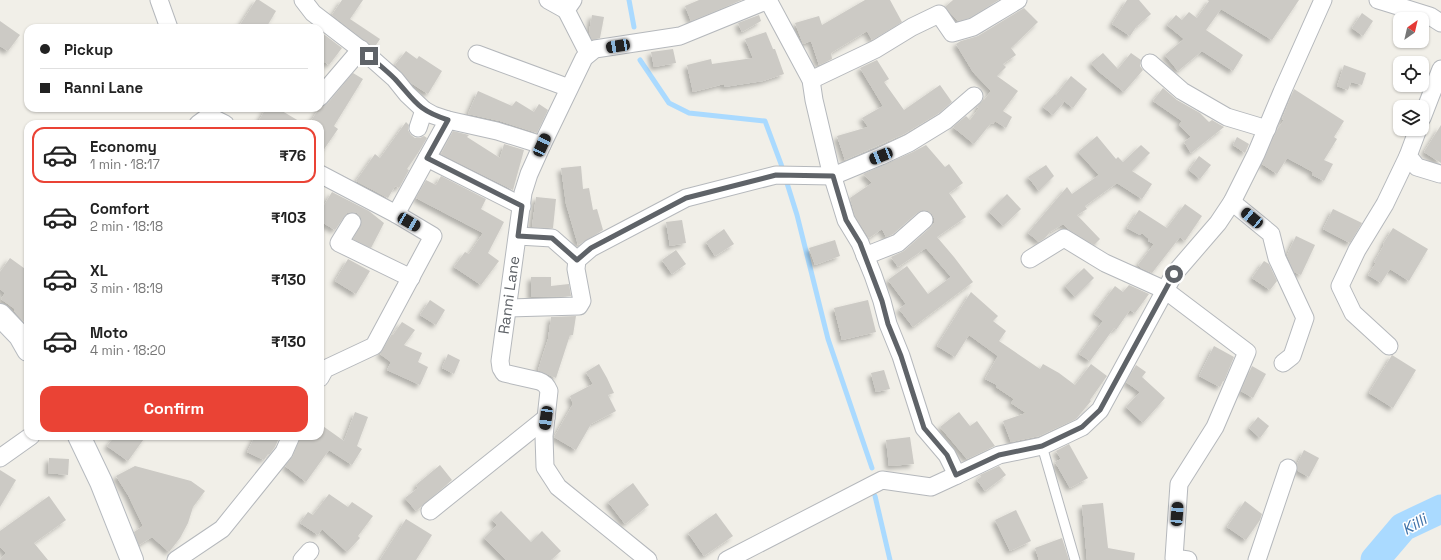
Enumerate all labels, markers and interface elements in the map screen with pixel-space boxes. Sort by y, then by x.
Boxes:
north arrow [1393,12,1429,48]
map controls [1393,12,1429,136]
car [605,38,631,54]
text: Pickup [64,40,113,59]
route end [360,47,378,65]
button: locate [1393,56,1429,92]
text: Ranni Lane [64,78,143,97]
button: layers [1393,100,1429,136]
car [531,132,553,158]
icon: car [42,137,78,173]
text: Economy [90,137,157,156]
text: ₹76 [279,146,306,165]
car [868,146,894,166]
text: 1 min · 18:17 [90,156,160,173]
icon: car [42,199,78,235]
text: Comfort [90,199,150,218]
car [1239,206,1265,230]
text: ₹103 [271,208,306,227]
car [396,211,422,233]
text: 2 min · 18:18 [90,218,163,235]
street label: Ranni Lane [494,254,523,335]
icon: car [42,261,78,297]
text: XL [90,261,108,280]
route start [1165,265,1183,283]
text: ₹130 [271,270,306,289]
text: 3 min · 18:19 [90,280,163,297]
icon: car [42,323,78,359]
text: Moto [90,323,128,342]
text: ₹130 [271,332,306,351]
text: 4 min · 18:20 [90,342,166,359]
button: Confirm [40,386,308,432]
car [538,405,554,431]
car [1170,502,1184,526]
water label: Killi [1398,508,1432,540]

